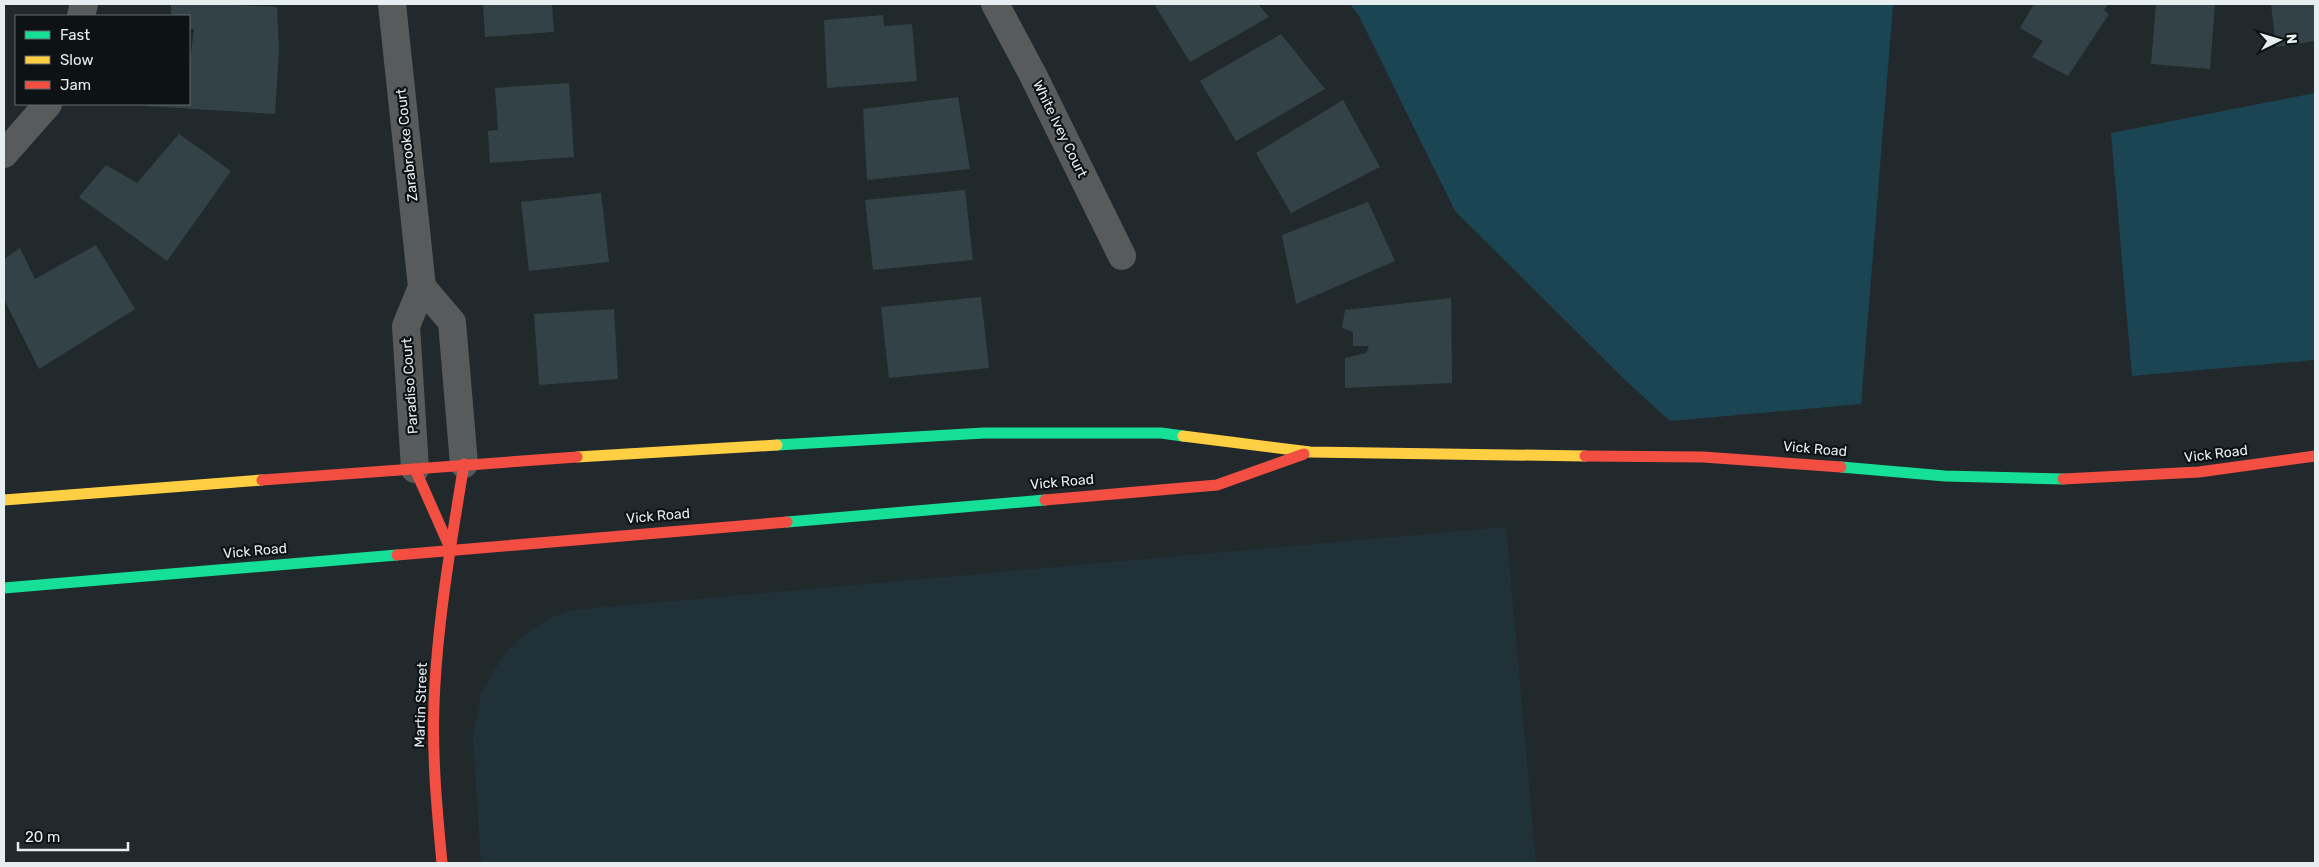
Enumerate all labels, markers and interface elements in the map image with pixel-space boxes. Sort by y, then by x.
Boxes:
legend [15,15,190,105]
north arrow [2254,15,2304,65]
text: Fast [60,26,90,44]
text: N [2283,33,2300,45]
text: Slow [60,51,93,69]
text: Jam [60,76,91,94]
street label: White Ivey Court [1029,78,1091,181]
street label: Zarabrooke Court [393,87,421,202]
street label: Paradiso Court [398,337,422,435]
street label: Vick Road [1782,438,1848,460]
street label: Vick Road [2183,442,2249,466]
street label: Vick Road [1029,471,1095,493]
street label: Vick Road [625,505,691,527]
street label: Vick Road [222,540,288,562]
street label: Martin Street [411,662,431,748]
scale bar [18,820,128,852]
text: 20 m [25,828,60,846]

